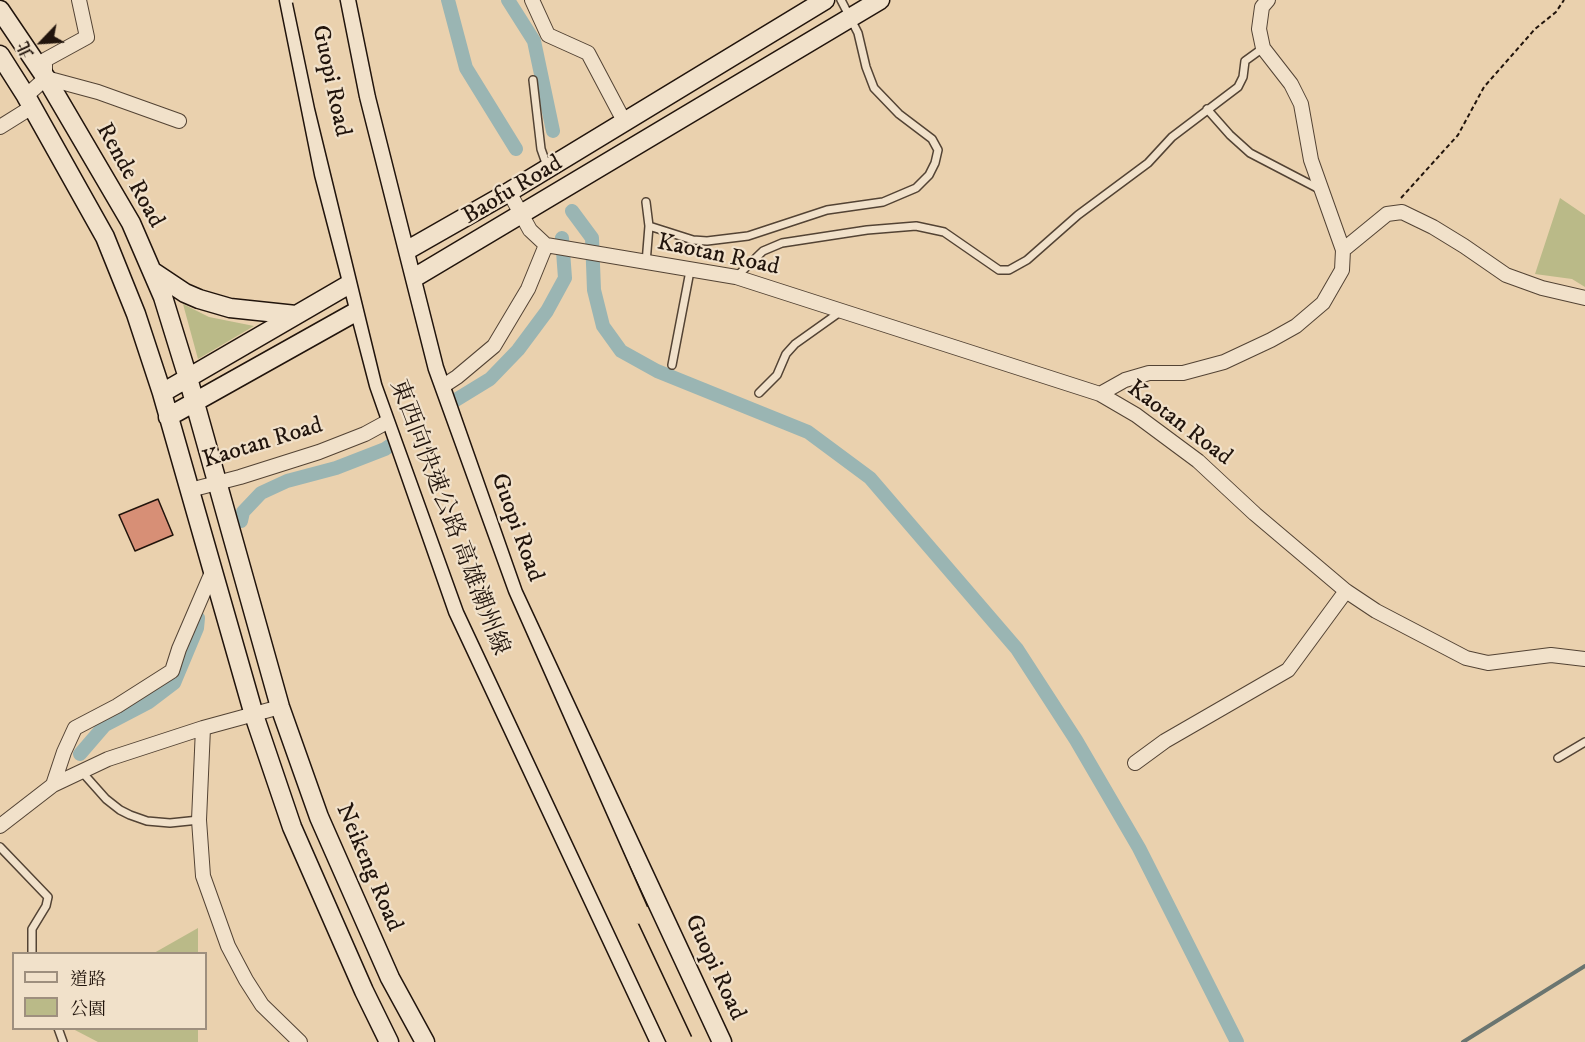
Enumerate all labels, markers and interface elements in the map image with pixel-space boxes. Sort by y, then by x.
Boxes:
north arrow [12,12,72,72]
street label: Guopi Road [304,23,356,139]
text: 北 [13,38,38,61]
street label: Rende Road [89,119,169,233]
street label: Baofu Road [458,150,568,232]
street label: Kaotan Road [654,229,782,283]
street label: Kaotan Road [1121,375,1237,473]
street label: 東西向快速公路 高雄潮州線 [382,376,514,660]
street label: Kaotan Road [200,412,326,476]
street label: Guopi Road [483,470,549,586]
street label: Neikeng Road [328,800,408,936]
street label: Guopi Road [677,911,751,1025]
legend [12,952,207,1030]
text: 道路 [70,969,106,991]
text: 公園 [70,999,106,1021]

